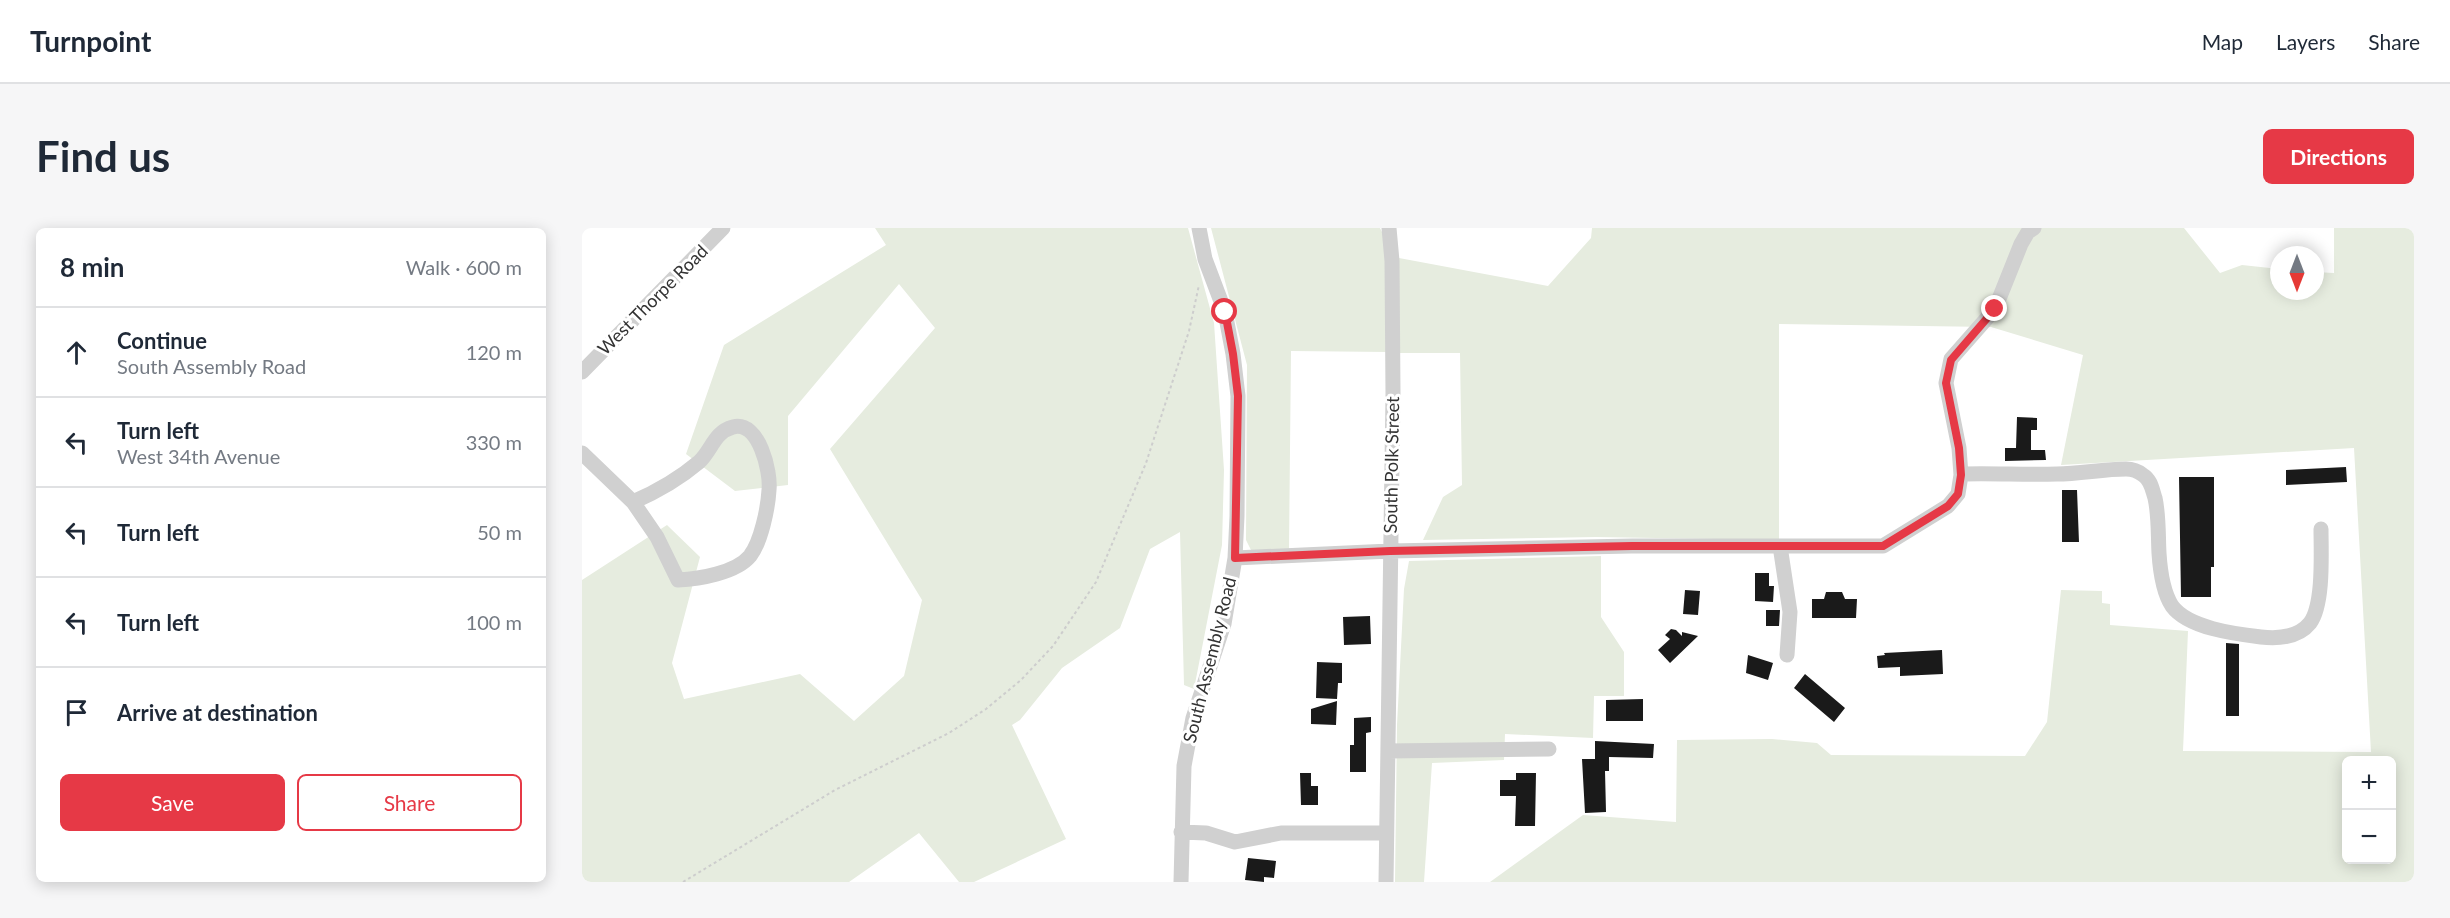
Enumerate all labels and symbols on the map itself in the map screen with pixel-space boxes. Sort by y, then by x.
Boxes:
street label: West Thorpe Road [593,240,712,359]
north arrow [2270,246,2324,300]
route end [1981,295,2007,321]
route start [1211,298,1237,324]
street label: South Polk Street [1379,396,1403,534]
street label: South Assembly Road [1178,575,1240,745]

